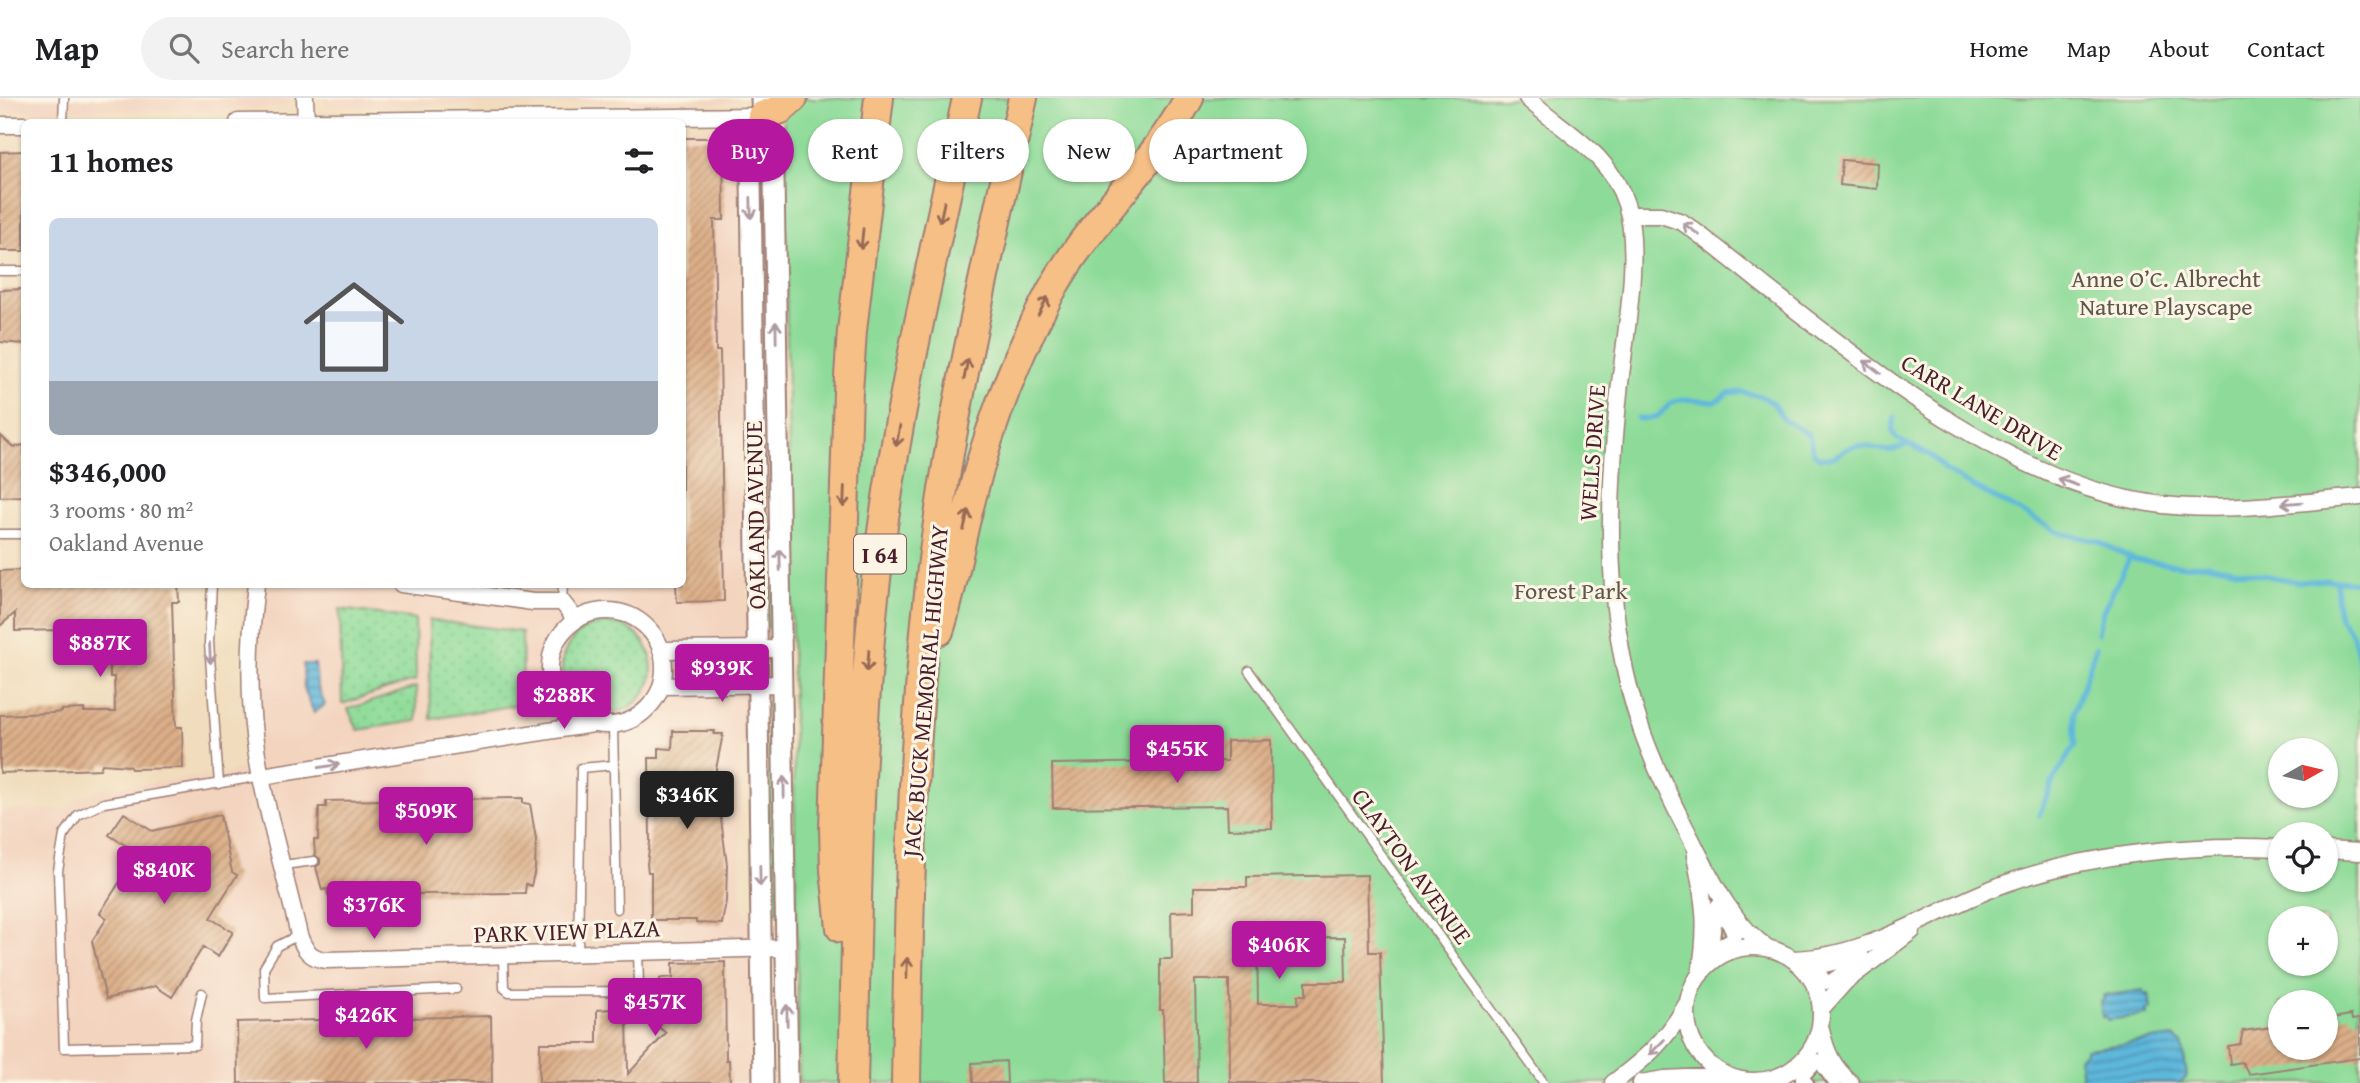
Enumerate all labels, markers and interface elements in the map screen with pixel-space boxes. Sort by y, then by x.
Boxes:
search box [141,17,631,80]
text: Map [35,24,99,72]
icon: search [165,29,203,67]
text: Search here [221,29,349,68]
text: Home [1970,31,2029,66]
text: Map [2067,31,2111,66]
text: About [2149,31,2209,66]
text: Contact [2247,31,2325,66]
chip: Buy [707,119,794,182]
chip: Rent [808,119,903,182]
chip: Filters [917,119,1029,182]
chip: New [1043,119,1135,182]
chip: Apartment [1149,119,1307,182]
text: 11 homes [49,139,174,183]
icon: filters [620,142,658,180]
one-way arrow [744,196,758,219]
one-way arrow [935,201,948,223]
one-way arrow [1682,222,1701,236]
one-way arrow [856,227,869,250]
park label: Anne O’C. Albrecht Nature Playscape [2071,261,2261,324]
icon: home [291,264,417,390]
one-way arrow [1037,296,1051,317]
one-way arrow [770,321,783,344]
street label: CARR LANE DRIVE [1895,345,2069,469]
one-way arrow [960,358,973,381]
one-way arrow [1863,360,1882,374]
street label: WELLS DRIVE [1570,384,1614,522]
street label: OAKLAND AVENUE [736,420,774,610]
one-way arrow [891,424,904,447]
text: $346,000 [49,449,166,493]
one-way arrow [2057,475,2079,487]
one-way arrow [837,485,850,508]
text: 3 rooms · 80 m² [49,493,193,526]
one-way arrow [2281,497,2304,510]
one-way arrow [960,509,973,532]
street label: JACK BUCK MEMORIAL HIGHWAY [893,523,957,862]
text: Oakland Avenue [49,526,204,559]
road number: I 64 [854,534,906,574]
one-way arrow [773,549,787,572]
park label: Forest Park [1514,573,1629,608]
pin: $887K [51,620,149,679]
text: $887K [69,625,131,658]
one-way arrow [204,641,217,663]
pin: $939K [673,644,771,704]
one-way arrow [861,649,874,672]
text: $939K [691,650,753,683]
pin: $288K [515,672,613,731]
text: $288K [533,677,595,710]
pin: $455K [1128,726,1226,785]
text: $455K [1146,731,1208,764]
north arrow [2268,738,2338,808]
map controls [2268,738,2338,1060]
one-way arrow [318,759,340,772]
pin: $346K [638,772,736,831]
one-way arrow [777,776,790,799]
text: $346K [656,777,718,810]
street label: CLAYTON AVENUE [1344,781,1480,951]
pin: $509K [377,788,475,847]
text: $509K [395,793,457,826]
button: locate [2268,822,2338,892]
pin: $840K [115,846,213,906]
text: $840K [133,852,195,885]
one-way arrow [753,865,767,888]
pin: $376K [325,882,423,941]
text: $376K [343,887,405,920]
button: + [2268,906,2338,976]
street label: PARK VIEW PLAZA [473,910,661,952]
pin: $406K [1230,922,1328,981]
text: $406K [1248,927,1310,960]
one-way arrow [901,957,914,980]
pin: $457K [606,978,704,1038]
text: $457K [624,984,686,1017]
button: − [2268,990,2338,1060]
pin: $426K [317,992,415,1051]
text: $426K [335,997,397,1030]
one-way arrow [780,1004,794,1027]
one-way arrow [1649,1038,1666,1055]

